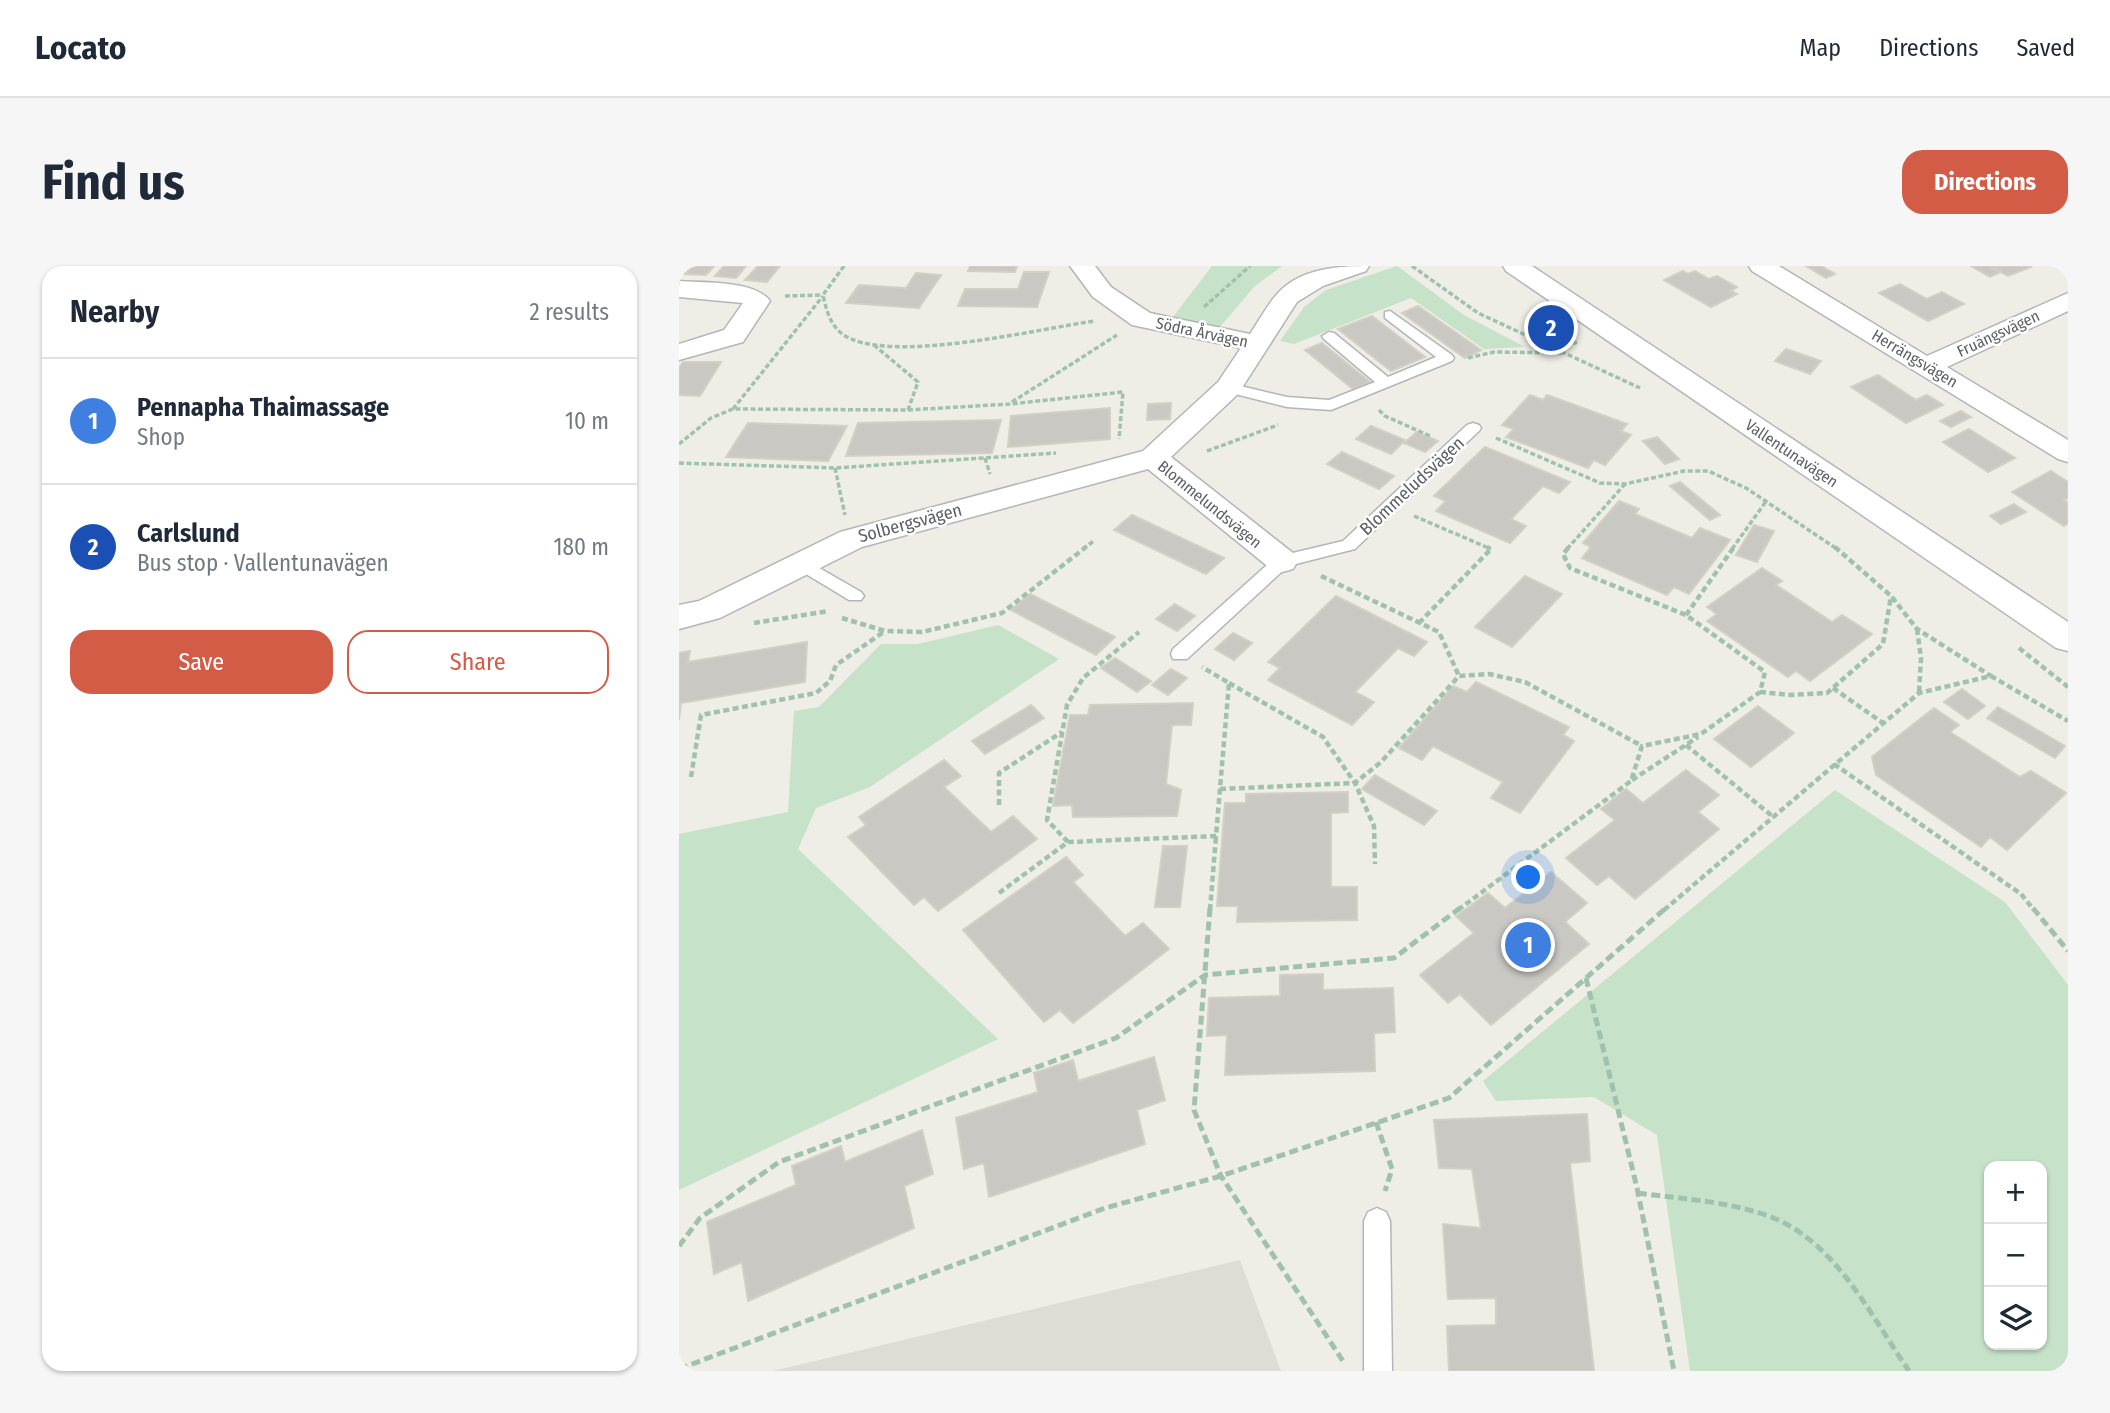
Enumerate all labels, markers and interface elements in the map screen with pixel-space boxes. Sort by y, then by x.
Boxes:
text: Locato [35,28,126,68]
text: Map [1800,34,1841,62]
text: Directions [1879,34,1978,62]
text: Saved [2016,34,2075,62]
button: Directions [1902,150,2068,214]
text: Find us [42,153,185,212]
text: Nearby [70,294,159,330]
text: 2 results [529,298,609,326]
pin: 2 [1528,302,1574,354]
street label: Fruängsvägen [1954,306,2043,361]
street label: Södra Årvägen [1154,312,1250,352]
street label: Herrängsvägen [1868,325,1961,391]
text: Pennapha Thaimassage [137,392,389,423]
text: 1 [88,407,98,435]
text: 10 m [565,407,609,435]
street label: Vallentunavägen [1742,415,1842,491]
text: Shop [137,423,185,451]
street label: Blommeludsvägen [1355,432,1469,540]
street label: Blommelundsvägen [1154,457,1265,552]
street label: Solbergsvägen [856,499,964,547]
text: Carlslund [137,518,240,549]
text: 2 [88,533,98,561]
text: 180 m [553,533,609,561]
text: Bus stop · Vallentunavägen [137,549,389,577]
button: Save [70,630,333,694]
button: Share [347,630,609,694]
your location [1511,860,1545,894]
pin: 1 [1505,919,1551,971]
map controls [1984,1161,2047,1350]
button: + [1984,1161,2047,1224]
button: − [1984,1224,2047,1287]
button: layers [1984,1287,2047,1350]

